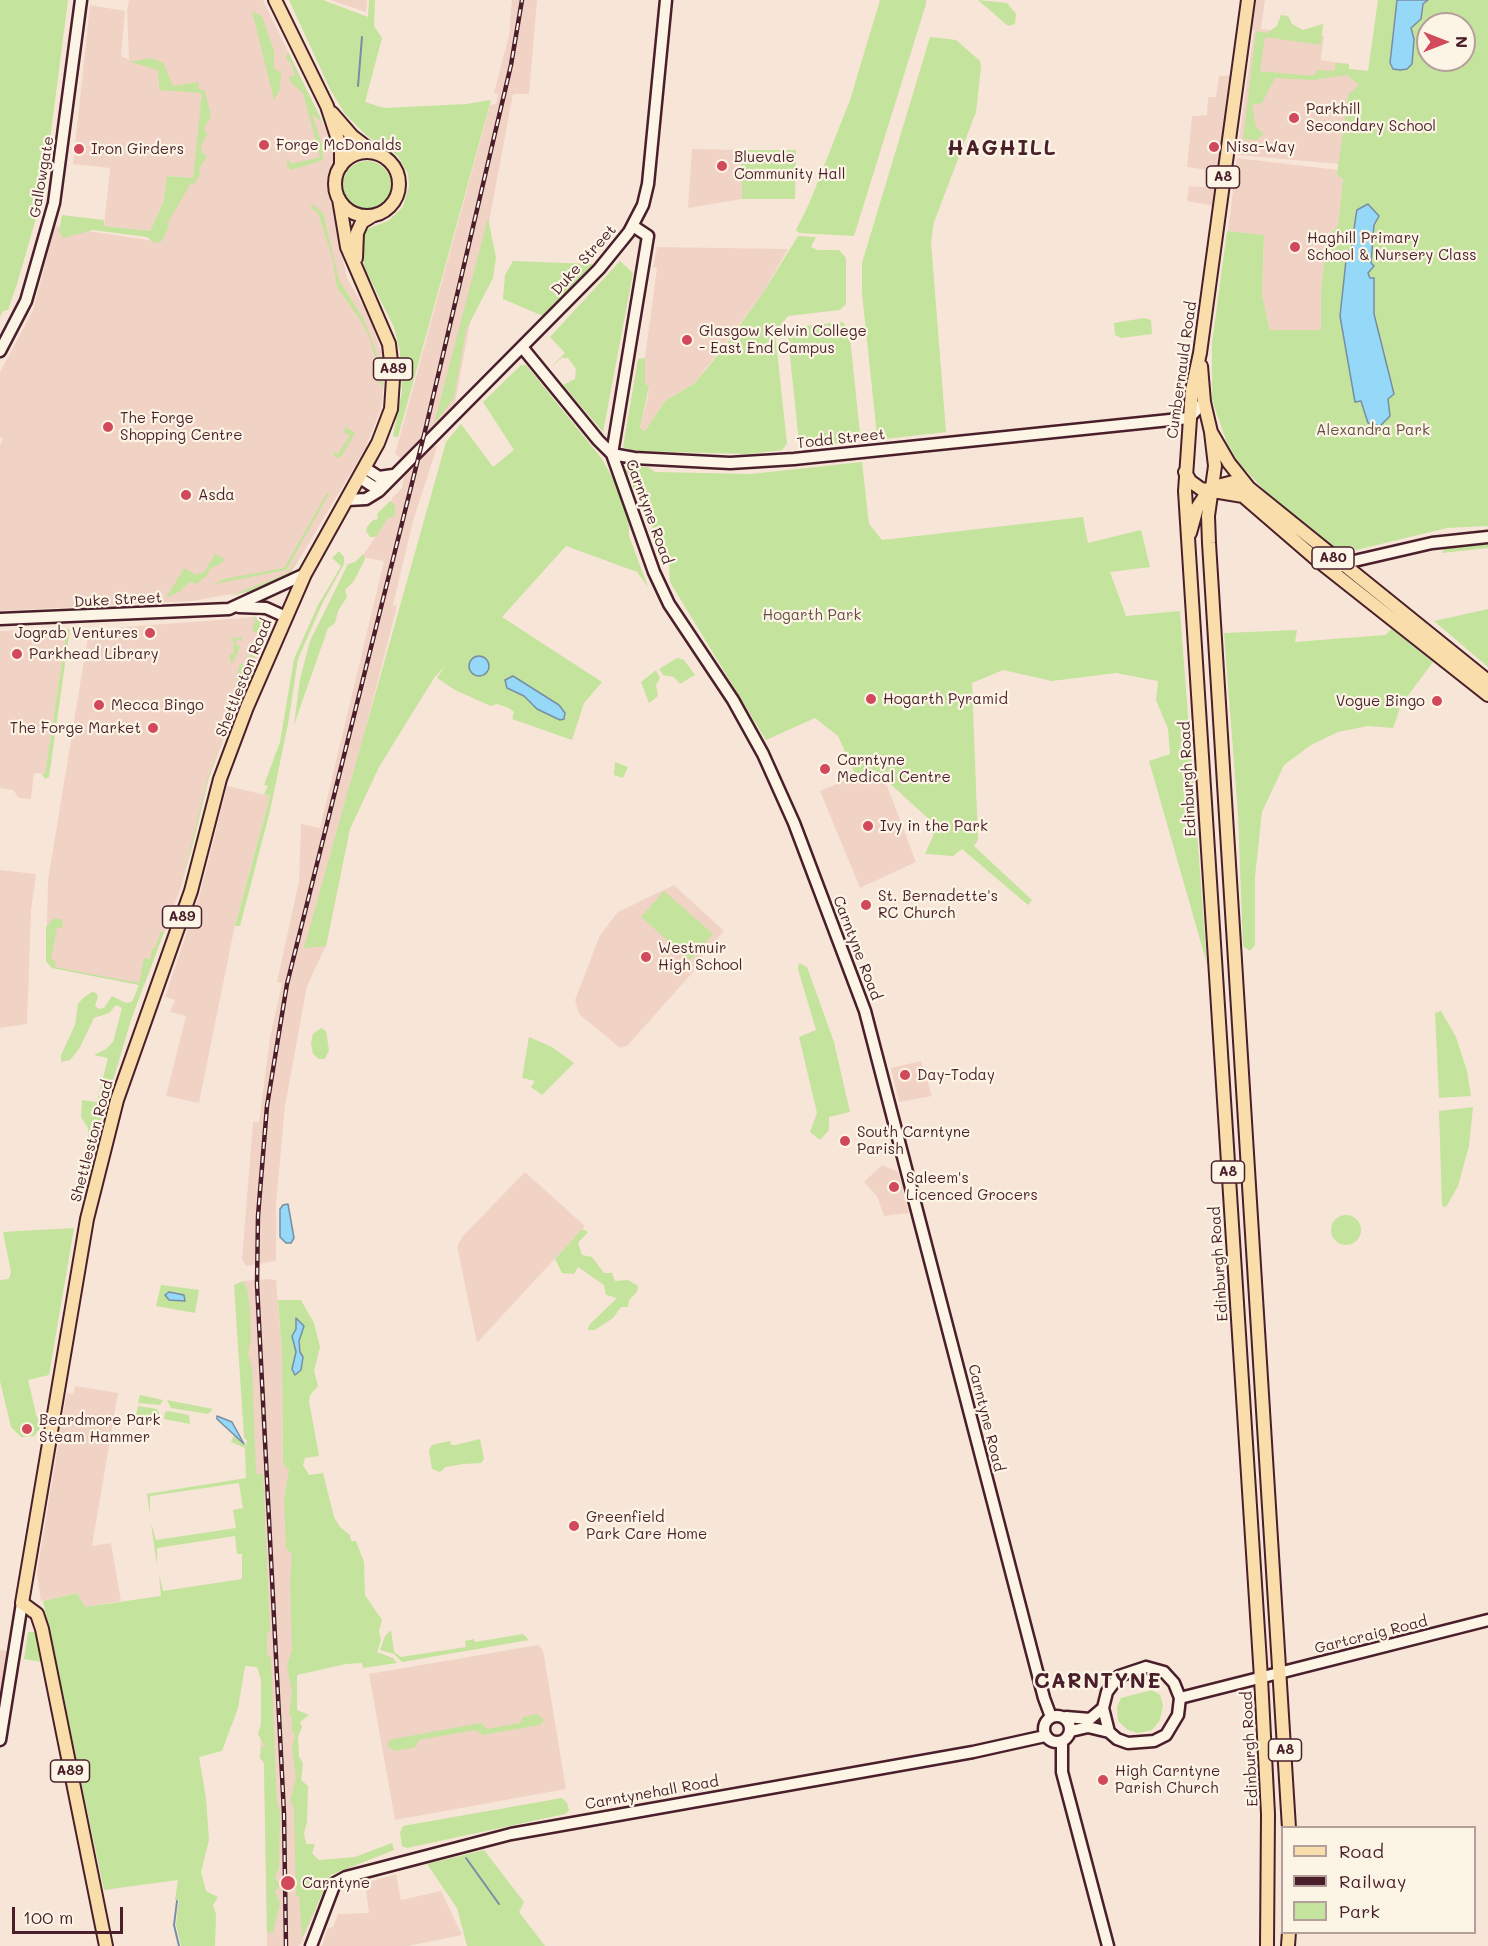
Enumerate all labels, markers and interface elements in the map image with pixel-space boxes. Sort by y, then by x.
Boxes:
north arrow [1416,12,1476,72]
text: N [1452,36,1473,48]
place label: Parkhill Secondary School [1306,100,1436,135]
marker: Parkhill Secondary School [1287,111,1301,125]
street label: Gallowgate [26,135,58,219]
place label: Forge McDonalds [276,136,402,154]
district label: HAGHILL [947,136,1057,162]
marker: Forge McDonalds [257,138,271,152]
place label: Nisa-Way [1226,138,1295,156]
place label: Iron Girders [91,140,184,158]
marker: Nisa-Way [1207,140,1221,154]
marker: Iron Girders [72,142,86,156]
place label: Bluevale Community Hall [734,148,845,183]
marker: Bluevale Community Hall [715,159,729,173]
road number: A8 [1206,166,1240,188]
street label: Duke Street [548,221,620,299]
place label: Haghill Primary School & Nursery Class [1307,229,1477,264]
marker: Haghill Primary School & Nursery Class [1288,240,1302,254]
street label: Cumbernauld Road [1163,300,1201,440]
place label: Glasgow Kelvin College - East End Campus [699,322,867,357]
marker: Glasgow Kelvin College - East End Campus [680,333,694,347]
road number: A89 [374,358,412,380]
place label: The Forge Shopping Centre [120,409,242,444]
marker: The Forge Shopping Centre [101,420,115,434]
park label: Alexandra Park [1316,421,1430,439]
street label: Todd Street [796,425,886,453]
street label: Carntyne Road [622,457,676,567]
place label: Asda [198,486,235,504]
marker: Asda [179,488,193,502]
road number: A80 [1312,547,1354,569]
street label: Duke Street [73,589,163,611]
park label: Hogarth Park [762,606,862,624]
street label: Shettleston Road [212,616,276,740]
place label: Jograb Ventures [15,624,138,642]
marker: Jograb Ventures [143,626,157,640]
place label: Parkhead Library [29,645,159,663]
marker: Parkhead Library [10,647,24,661]
place label: Hogarth Pyramid [883,690,1008,708]
marker: Hogarth Pyramid [864,692,878,706]
place label: Vogue Bingo [1336,692,1425,710]
marker: Vogue Bingo [1430,694,1444,708]
place label: Mecca Bingo [111,696,204,714]
marker: Mecca Bingo [92,698,106,712]
place label: The Forge Market [10,719,141,737]
marker: The Forge Market [146,721,160,735]
street label: Edinburgh Road [1176,721,1200,837]
place label: Carntyne Medical Centre [837,751,951,786]
marker: Carntyne Medical Centre [818,762,832,776]
place label: Ivy in the Park [880,817,988,835]
marker: Ivy in the Park [861,819,875,833]
place label: St. Bernadette's RC Church [878,887,998,922]
street label: Carntyne Road [829,893,885,1003]
marker: St. Bernadette's RC Church [859,898,873,912]
road number: A89 [162,906,201,928]
place label: Westmuir High School [658,939,743,974]
marker: Westmuir High School [639,950,653,964]
place label: Day-Today [917,1066,995,1084]
marker: Day-Today [898,1068,912,1082]
street label: Shettleston Road [67,1078,117,1204]
place label: South Carntyne Parish [857,1123,970,1158]
marker: South Carntyne Parish [838,1134,852,1148]
road number: A8 [1212,1161,1244,1183]
place label: Saleem's Licenced Grocers [906,1169,1038,1204]
marker: Saleem's Licenced Grocers [887,1180,901,1194]
street label: Edinburgh Road [1206,1206,1232,1322]
street label: Carntyne Road [964,1362,1008,1474]
place label: Beardmore Park Steam Hammer [39,1411,160,1446]
marker: Beardmore Park Steam Hammer [20,1422,34,1436]
place label: Greenfield Park Care Home [586,1508,707,1543]
marker: Greenfield Park Care Home [567,1519,581,1533]
street label: Gartcraig Road [1313,1612,1429,1658]
district label: CARNTYNE [1034,1669,1162,1695]
street label: Edinburgh Road [1238,1691,1262,1807]
road number: A8 [1268,1739,1302,1761]
road number: A89 [50,1760,90,1782]
place label: High Carntyne Parish Church [1115,1762,1220,1797]
street label: Carntynehall Road [584,1772,720,1814]
marker: High Carntyne Parish Church [1096,1773,1110,1787]
legend [1281,1826,1476,1934]
text: Road [1339,1839,1384,1863]
text: Railway [1339,1869,1406,1893]
marker: Carntyne [279,1874,297,1892]
place label: Carntyne [302,1874,370,1892]
scale bar [15,1895,126,1933]
text: Park [1339,1899,1380,1923]
text: 100 m [23,1905,73,1929]

